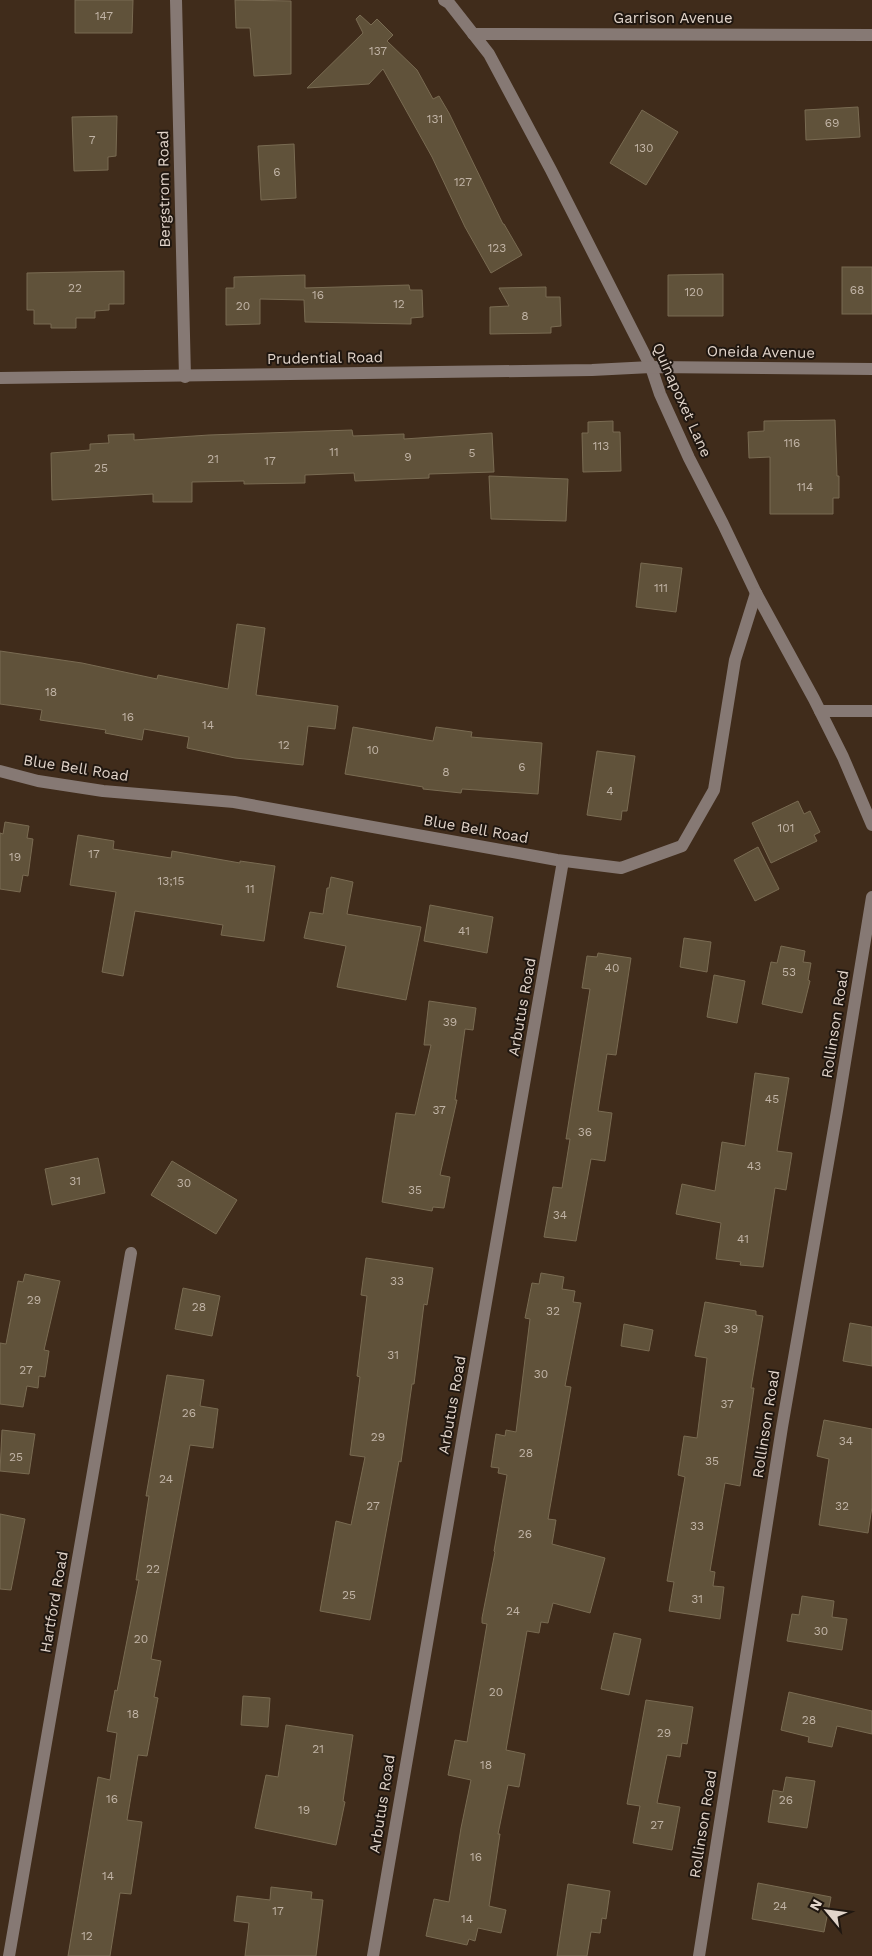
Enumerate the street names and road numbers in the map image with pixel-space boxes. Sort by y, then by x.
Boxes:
street label: Garrison Avenue [613,9,733,27]
street label: Bergstrom Road [154,130,174,248]
street label: Quinapoxet Lane [649,340,715,460]
street label: Oneida Avenue [707,342,815,362]
street label: Prudential Road [267,348,383,368]
street label: Blue Bell Road [22,751,130,785]
street label: Blue Bell Road [422,811,530,847]
street label: Arbutus Road [504,956,540,1058]
street label: Rollinson Road [818,969,852,1079]
street label: Arbutus Road [434,1354,470,1456]
street label: Rollinson Road [749,1369,783,1479]
street label: Hartford Road [36,1550,72,1654]
street label: Arbutus Road [365,1753,399,1855]
street label: Rollinson Road [686,1769,720,1879]

